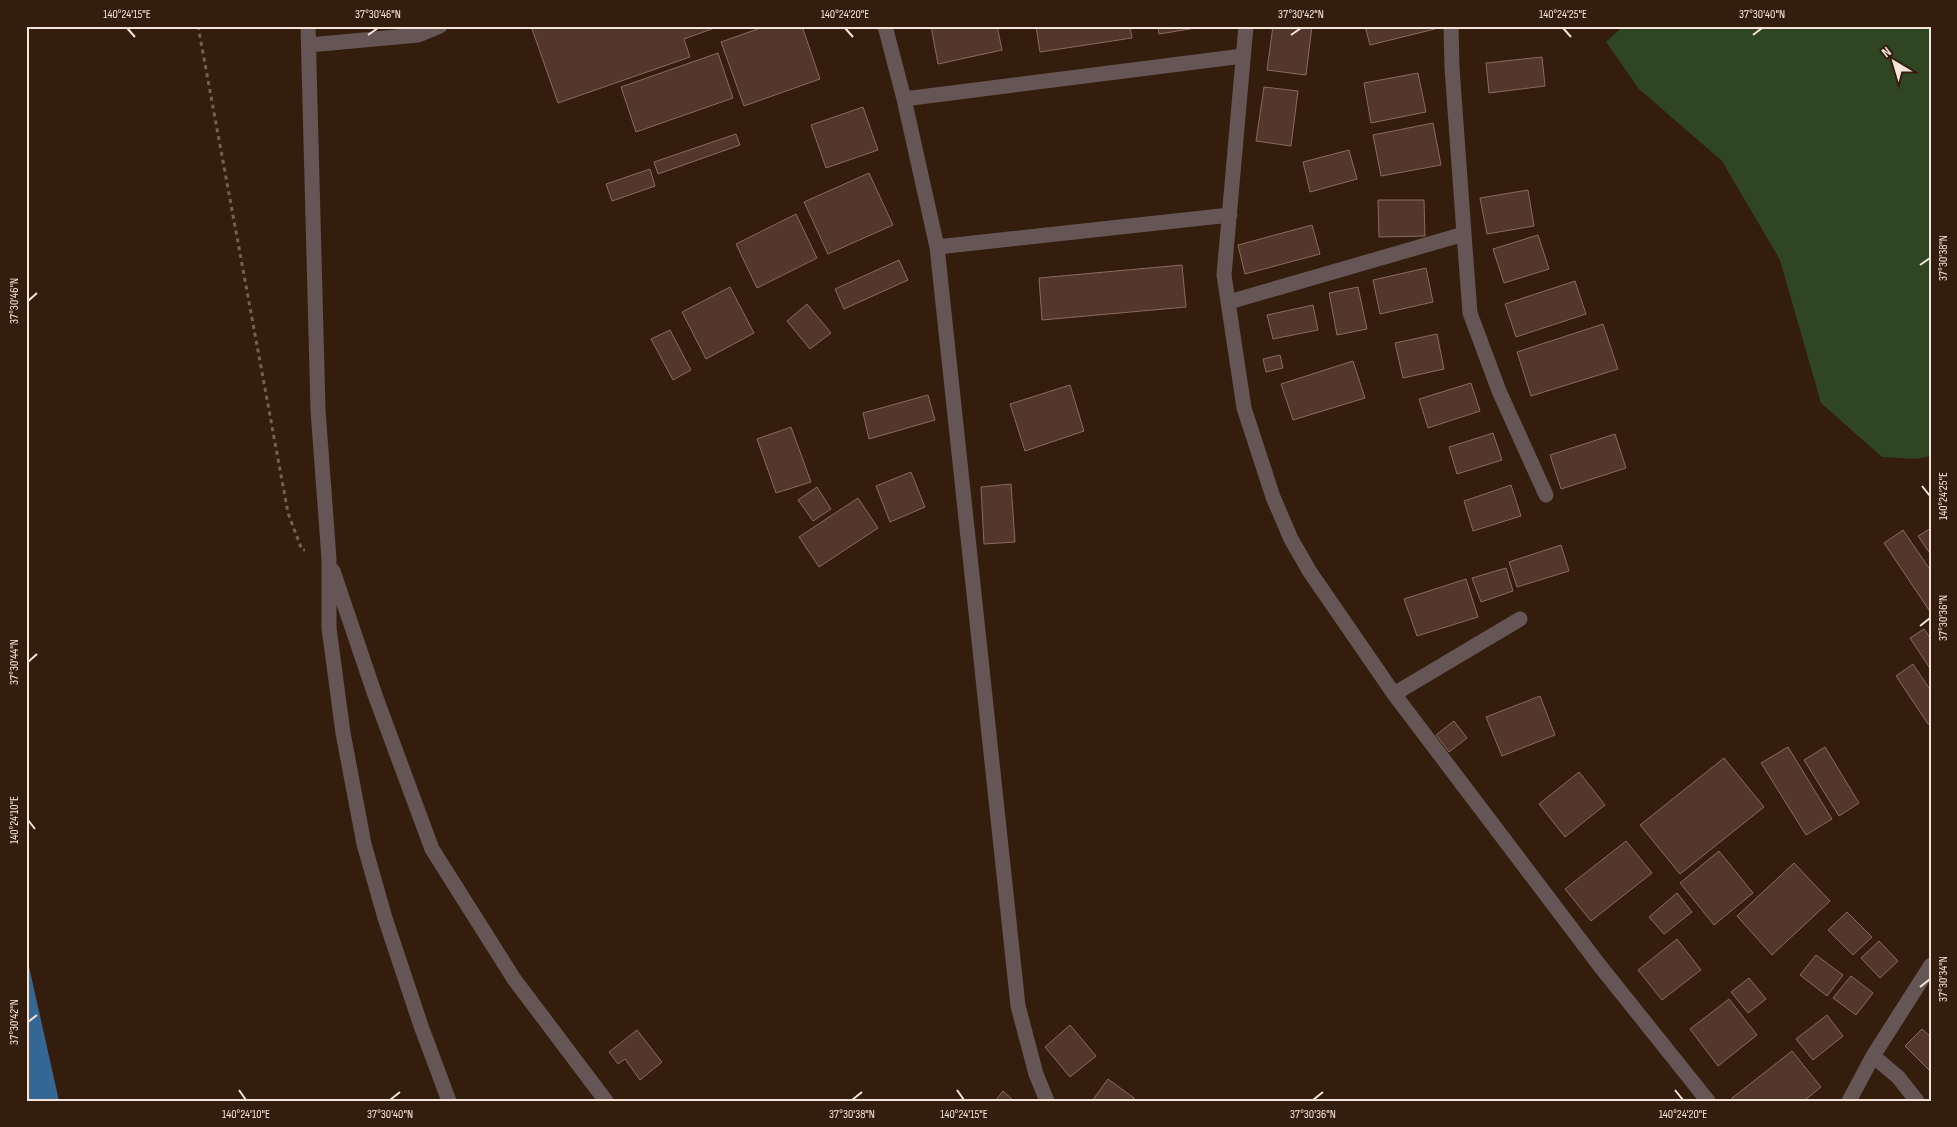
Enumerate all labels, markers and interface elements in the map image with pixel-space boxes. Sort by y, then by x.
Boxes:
text: 140°24'15"E [103,7,151,22]
text: 37°30'46"N [355,7,401,22]
text: 140°24'20"E [821,7,869,22]
text: 37°30'42"N [1278,7,1324,22]
text: 140°24'25"E [1539,7,1587,22]
text: 37°30'40"N [1739,7,1785,22]
north arrow [1870,38,1920,88]
text: N [1878,43,1894,61]
text: 37°30'38"N [1936,235,1951,281]
text: 37°30'46"N [7,278,22,324]
text: 140°24'25"E [1936,472,1951,520]
text: 37°30'36"N [1936,595,1951,641]
text: 37°30'44"N [7,639,22,685]
text: 140°24'10"E [7,796,22,844]
text: 37°30'34"N [1936,956,1951,1002]
text: 37°30'42"N [7,999,22,1045]
text: 140°24'10"E [222,1107,270,1122]
text: 37°30'40"N [367,1107,413,1122]
text: 37°30'38"N [829,1107,875,1122]
text: 140°24'15"E [940,1107,988,1122]
text: 37°30'36"N [1290,1107,1336,1122]
text: 140°24'20"E [1659,1107,1707,1122]

